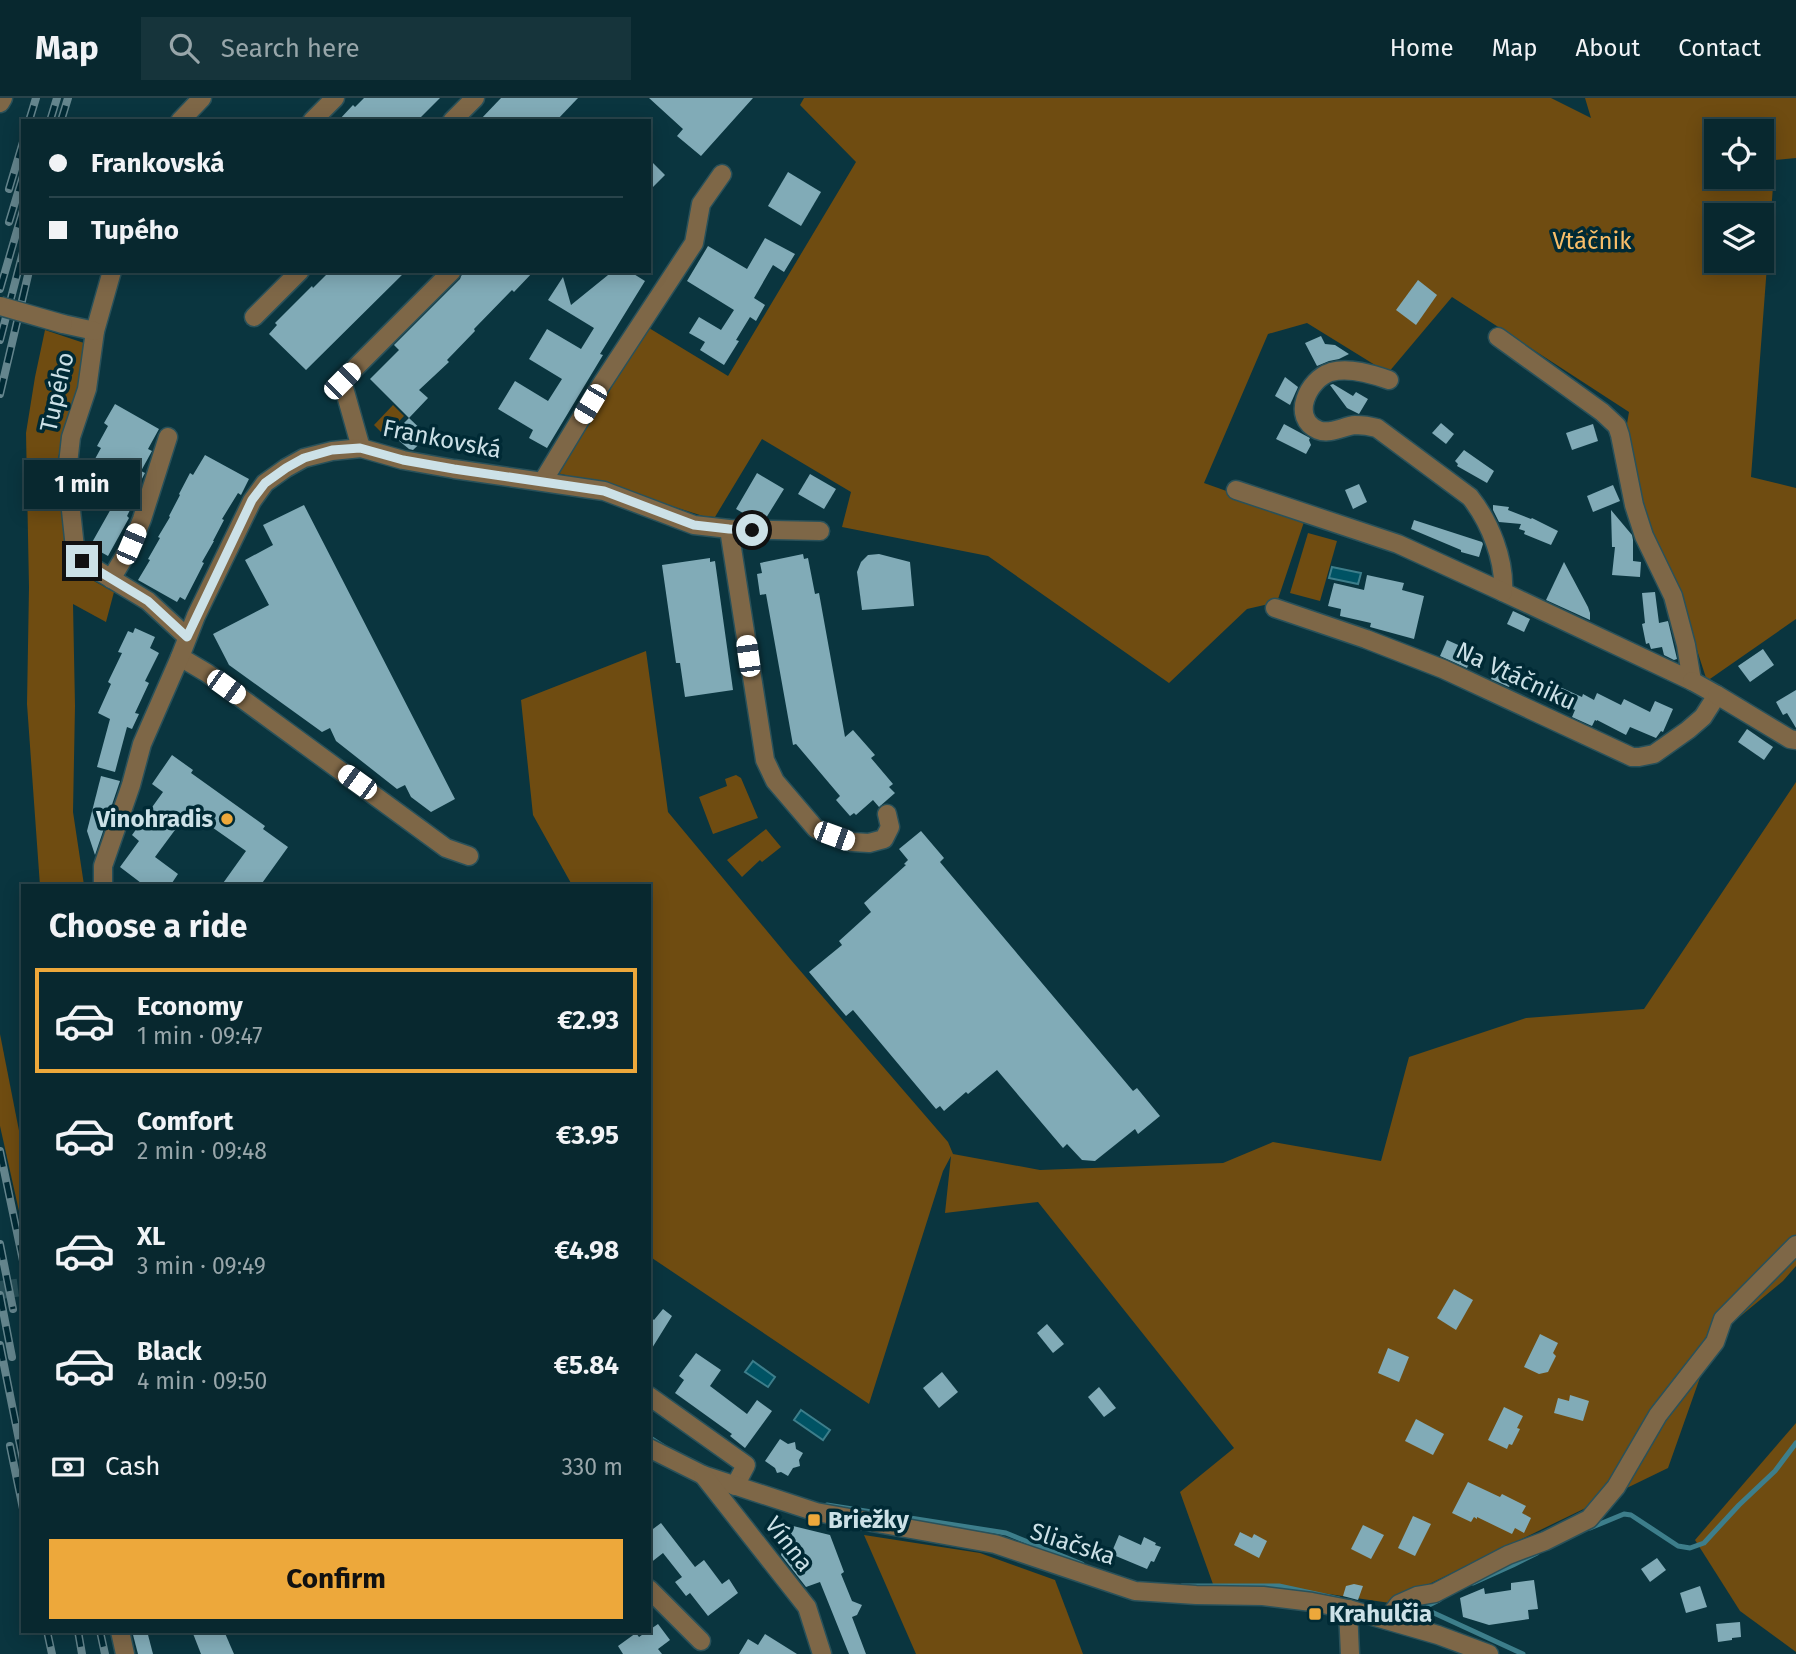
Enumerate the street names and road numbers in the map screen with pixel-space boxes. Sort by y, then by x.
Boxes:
street label: Tupého [34,349,80,435]
street label: Frankovská [380,414,504,464]
street label: Na Vtáčniku [1452,636,1580,716]
street label: Vínna [759,1511,819,1577]
street label: Sliačska [1027,1517,1119,1571]

